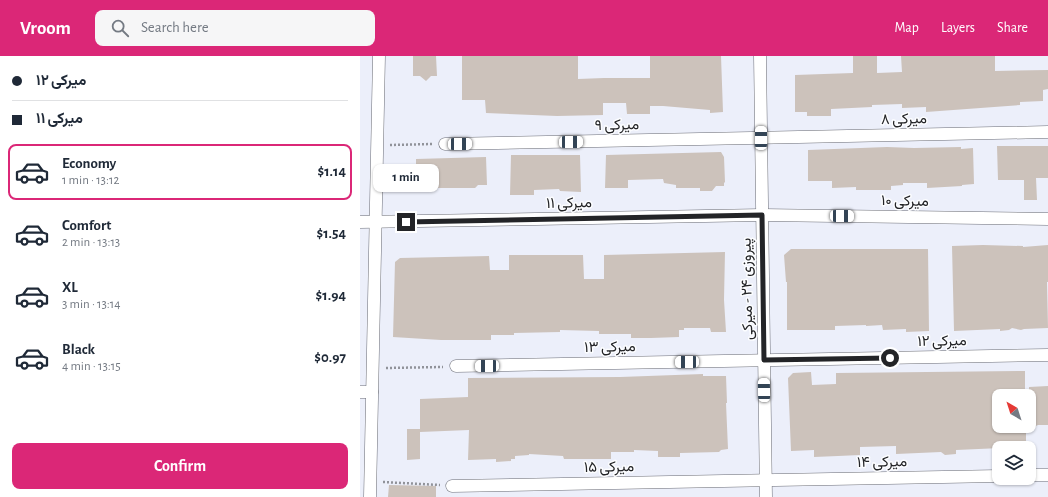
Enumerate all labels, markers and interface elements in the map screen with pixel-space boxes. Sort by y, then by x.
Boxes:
search box [95,10,375,46]
icon: search [109,17,131,39]
text: Vroom [20,19,71,38]
text: Search here [141,20,209,35]
text: Map [894,21,919,35]
text: Layers [941,21,975,35]
text: Share [997,21,1028,35]
text: میرکی ۱۲ [36,73,86,88]
text: میرکی ۱۱ [36,111,83,126]
street label: میرکی ۸ [881,111,927,129]
street label: میرکی ۹ [595,117,639,135]
car [755,126,767,150]
car [559,136,583,148]
car [448,138,472,150]
icon: car [14,154,50,190]
text: Economy [62,156,116,171]
text: $1.14 [317,164,346,179]
callout: 1 min [373,164,439,192]
text: 1 min [392,171,420,184]
text: 1 min · 13:12 [62,174,119,187]
street label: میرکی ۱۰ [881,193,929,211]
street label: میرکی ۱۱ [546,195,592,213]
car [830,210,854,222]
route end [397,213,415,231]
icon: car [14,216,50,252]
text: Comfort [62,218,111,233]
text: $1.54 [316,226,346,241]
text: 2 min · 13:13 [62,236,120,249]
street label: پیروزی ۲۴ - میرکی [739,238,757,340]
icon: car [14,278,50,314]
text: XL [62,280,78,295]
text: $1.94 [316,288,346,303]
text: 3 min · 13:14 [62,298,121,311]
street label: میرکی ۱۲ [917,333,967,351]
street label: میرکی ۱۳ [584,339,636,357]
icon: car [14,340,50,376]
text: Black [62,342,95,357]
route start [881,349,899,367]
text: $0.97 [314,350,346,365]
car [675,356,699,368]
text: 4 min · 13:15 [62,360,121,373]
car [475,360,499,372]
car [758,378,770,402]
north arrow [992,389,1036,433]
map controls [992,389,1036,485]
button: layers [992,441,1036,485]
button: Confirm [12,443,348,489]
street label: میرکی ۱۴ [857,454,907,472]
street label: میرکی ۱۵ [584,459,634,477]

